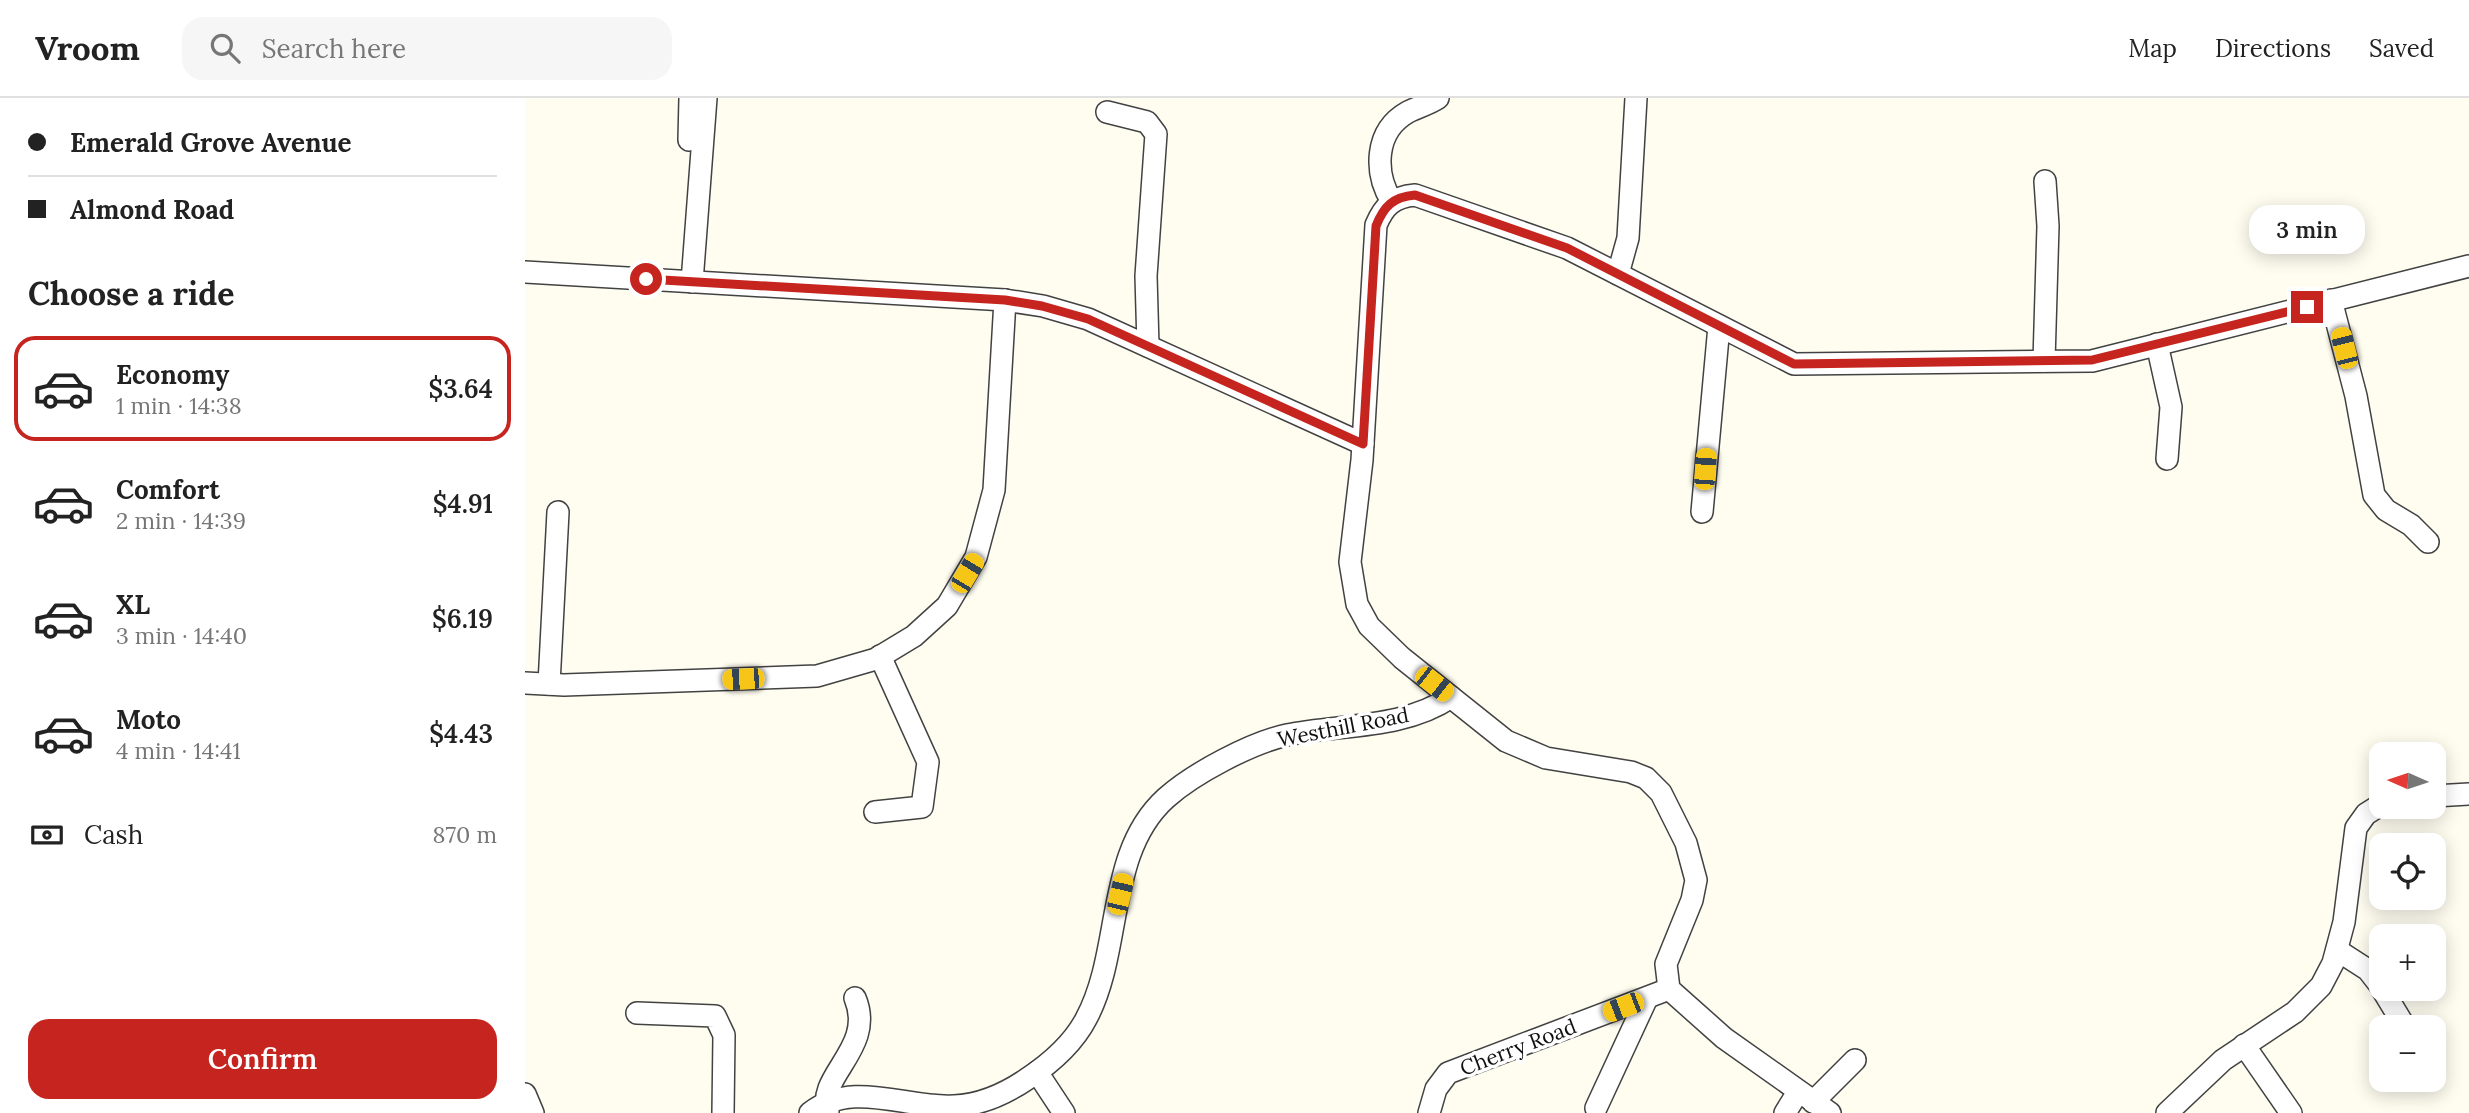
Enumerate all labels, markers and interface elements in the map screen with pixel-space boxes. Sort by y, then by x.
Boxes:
search box [182,17,672,80]
text: Vroom [35,27,140,69]
icon: search [206,29,244,67]
text: Search here [262,32,406,65]
text: Map [2128,33,2177,64]
text: Directions [2215,33,2331,64]
text: Saved [2369,33,2434,64]
text: Emerald Grove Avenue [70,126,351,159]
text: Almond Road [70,193,234,226]
callout: 3 min [2249,206,2365,254]
text: 3 min [2276,215,2338,244]
route start [630,263,662,295]
text: Choose a ride [28,273,235,314]
route end [2291,291,2323,323]
car [2329,325,2360,371]
icon: car [32,357,95,420]
text: Economy [116,358,229,391]
text: $3.64 [428,372,493,405]
text: 1 min · 14:38 [116,391,242,420]
car [1694,447,1717,491]
icon: car [32,472,95,535]
text: Comfort [116,473,220,506]
text: $4.91 [433,487,493,520]
text: 2 min · 14:39 [116,506,246,535]
car [948,550,987,596]
icon: car [32,587,95,650]
text: XL [116,588,150,621]
text: $6.19 [432,602,493,635]
text: 3 min · 14:40 [116,621,247,650]
car [1411,663,1458,705]
car [722,668,765,690]
street label: Westhill Road [1275,701,1411,753]
icon: car [32,702,95,765]
text: Moto [116,703,181,736]
text: $4.43 [429,717,493,750]
text: 4 min · 14:41 [116,736,241,765]
north arrow [2369,742,2447,819]
map controls [2369,742,2446,1092]
icon: cash [28,816,66,854]
text: Cash [84,818,143,851]
text: 870 m [433,820,497,849]
button: locate [2369,833,2446,910]
car [1106,871,1135,917]
button: + [2369,924,2446,1001]
car [1600,990,1647,1024]
street label: Cherry Road [1456,1012,1580,1082]
button: − [2369,1015,2446,1092]
button: Confirm [28,1019,497,1099]

